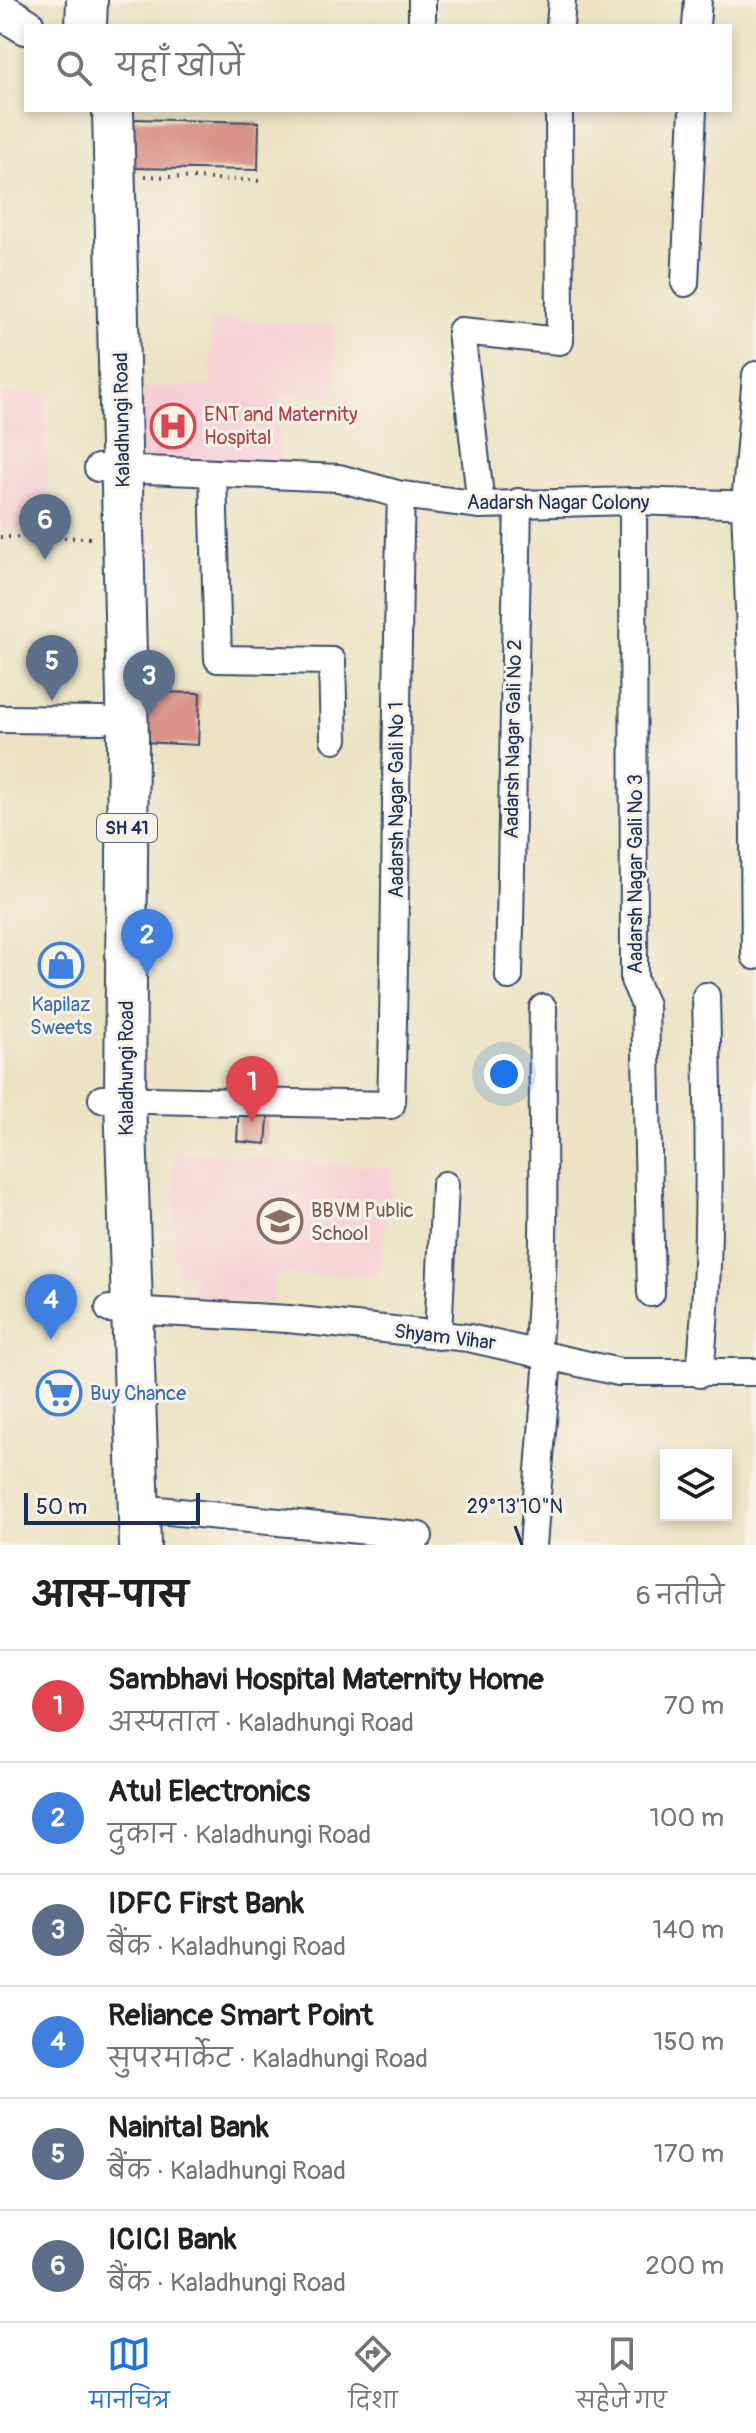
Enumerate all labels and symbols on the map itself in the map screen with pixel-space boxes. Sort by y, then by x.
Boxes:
street label: Kaladhungi Road [108,352,136,488]
hospital icon: ENT and Maternity Hospital [149,402,197,450]
place label: ENT and Maternity Hospital [204,402,358,450]
street label: Aadarsh Nagar Colony [467,490,650,515]
pin: 6 [19,494,71,560]
pin: 5 [26,635,78,701]
street label: Aadarsh Nagar Gali No 2 [499,639,527,839]
pin: 3 [123,650,175,716]
street label: Aadarsh Nagar Gali No 1 [384,702,409,898]
street label: Aadarsh Nagar Gali No 3 [623,774,648,974]
road number: SH 41 [97,814,157,842]
pin: 2 [121,909,173,975]
shop icon: Kapilaz Sweets [37,941,85,989]
place label: Kapilaz Sweets [30,992,92,1040]
street label: Kaladhungi Road [114,1000,139,1136]
your location [484,1054,524,1094]
pin: 1 [226,1056,278,1122]
school or university icon: BBVM Public School [256,1197,304,1245]
place label: BBVM Public School [311,1198,414,1246]
pin: 4 [25,1274,77,1340]
street label: Shyam Vihar [393,1318,497,1356]
supermarket icon: Buy Chance [35,1369,83,1417]
place label: Buy Chance [90,1381,186,1406]
scale bar [24,1489,200,1525]
text: 29°13'10"N [467,1494,563,1519]

